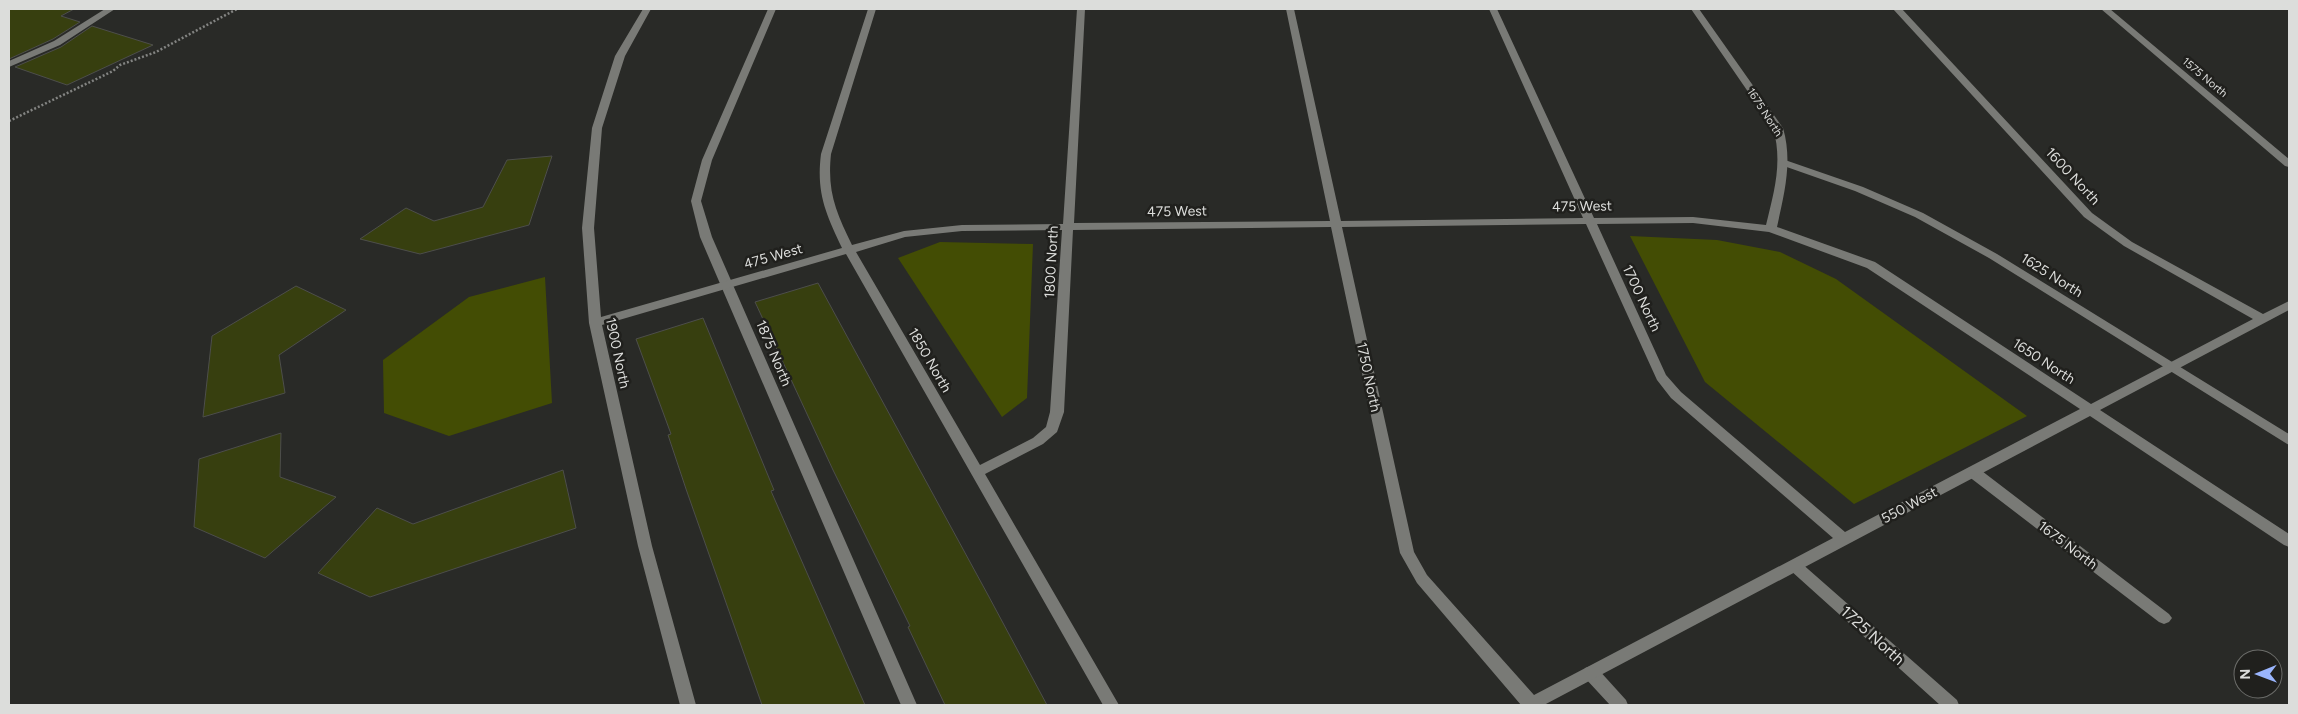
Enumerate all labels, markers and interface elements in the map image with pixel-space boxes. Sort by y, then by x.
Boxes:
street label: 1575 North [2180,55,2230,100]
street label: 1675 North [1744,86,1785,139]
street label: 1600 North [2042,144,2103,209]
street label: 475 West [1552,197,1612,216]
street label: 475 West [1147,202,1207,221]
street label: 1800 North [1041,225,1062,299]
street label: 475 West [742,240,804,273]
street label: 1625 North [2018,250,2086,301]
street label: 1700 North [1619,262,1664,334]
street label: 1900 North [602,316,633,390]
street label: 1875 North [752,318,795,389]
street label: 1850 North [904,325,955,396]
street label: 1650 North [2009,335,2078,388]
street label: 1750 North [1353,341,1384,414]
street label: 550 West [1878,484,1940,527]
street label: 1675 North [2035,518,2101,573]
street label: 1725 North [1837,602,1909,669]
north arrow [2233,649,2283,699]
text: N [2237,669,2254,680]

